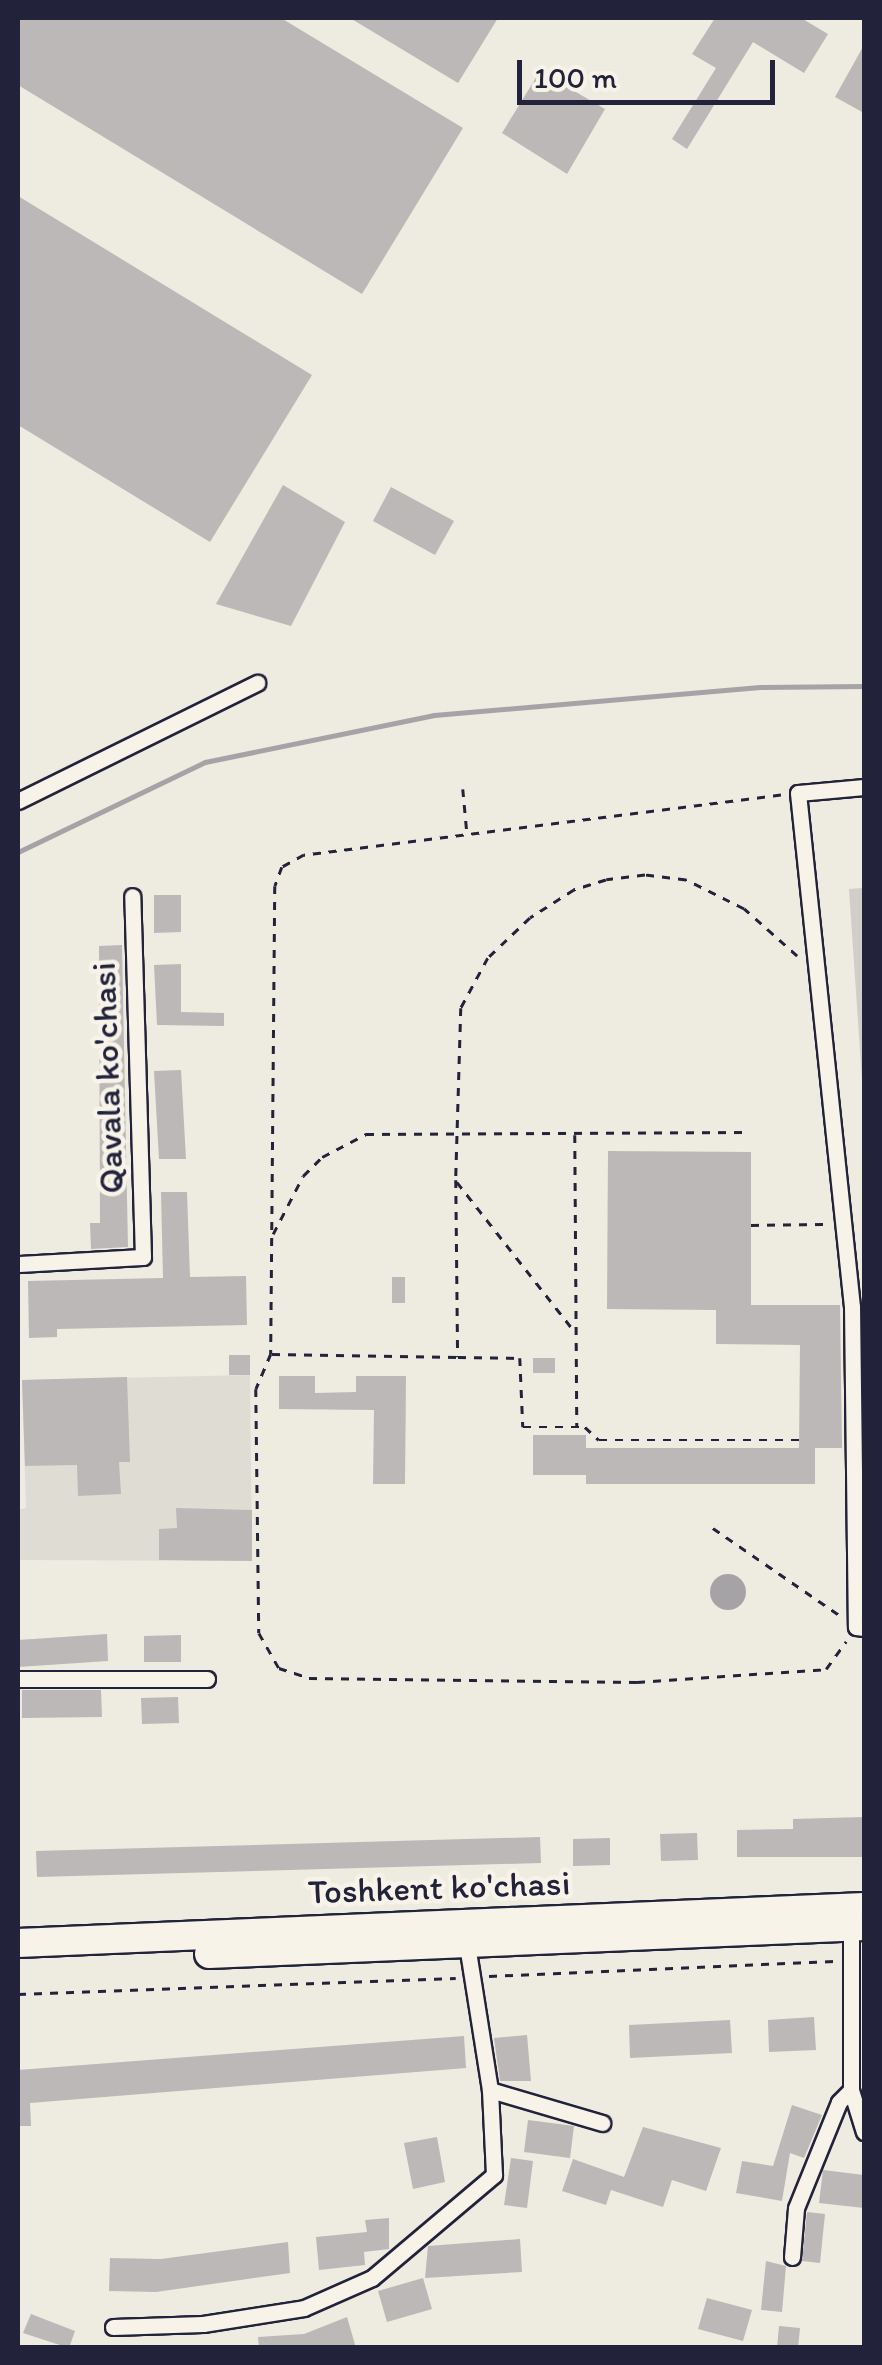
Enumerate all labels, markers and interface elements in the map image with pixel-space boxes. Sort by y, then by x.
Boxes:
scale bar [522,40,780,102]
text: 100 m [534,59,617,96]
street label: Qavala ko'chasi [82,962,132,1194]
street label: Toshkent ko'chasi [308,1861,570,1913]

